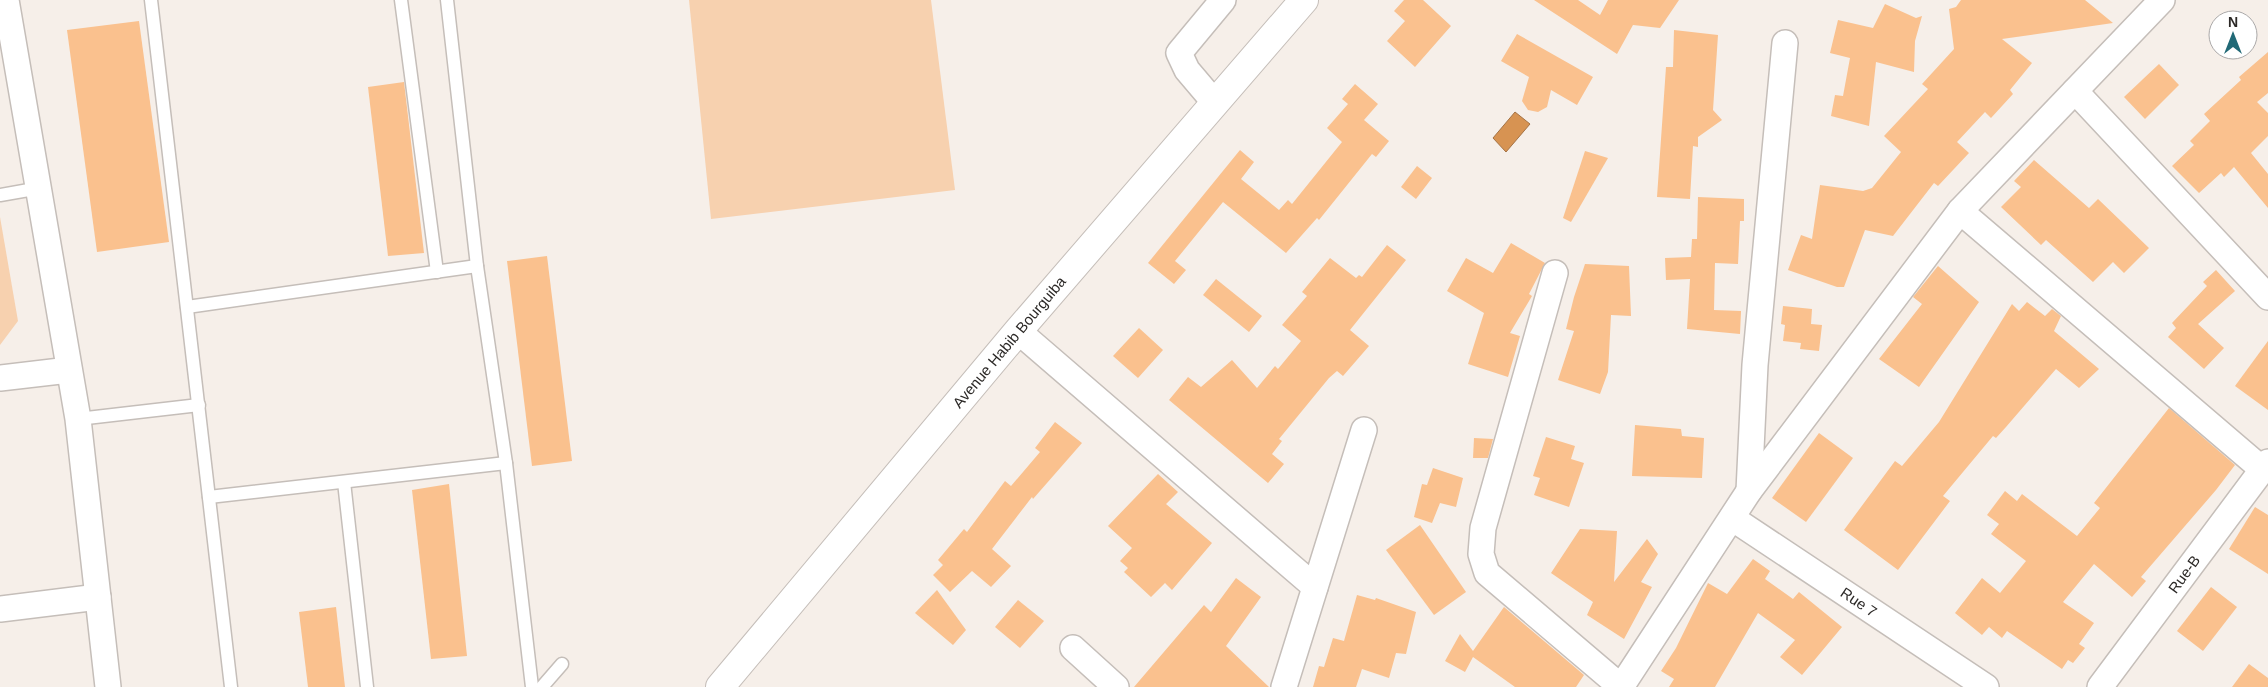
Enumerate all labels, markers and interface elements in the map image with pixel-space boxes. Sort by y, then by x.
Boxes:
north arrow [2208,10,2258,60]
text: N [2228,14,2238,30]
street label: Avenue Habib Bourguiba [949,272,1069,411]
street label: Rue-B [2165,552,2203,596]
street label: Rue 7 [1838,584,1880,620]

